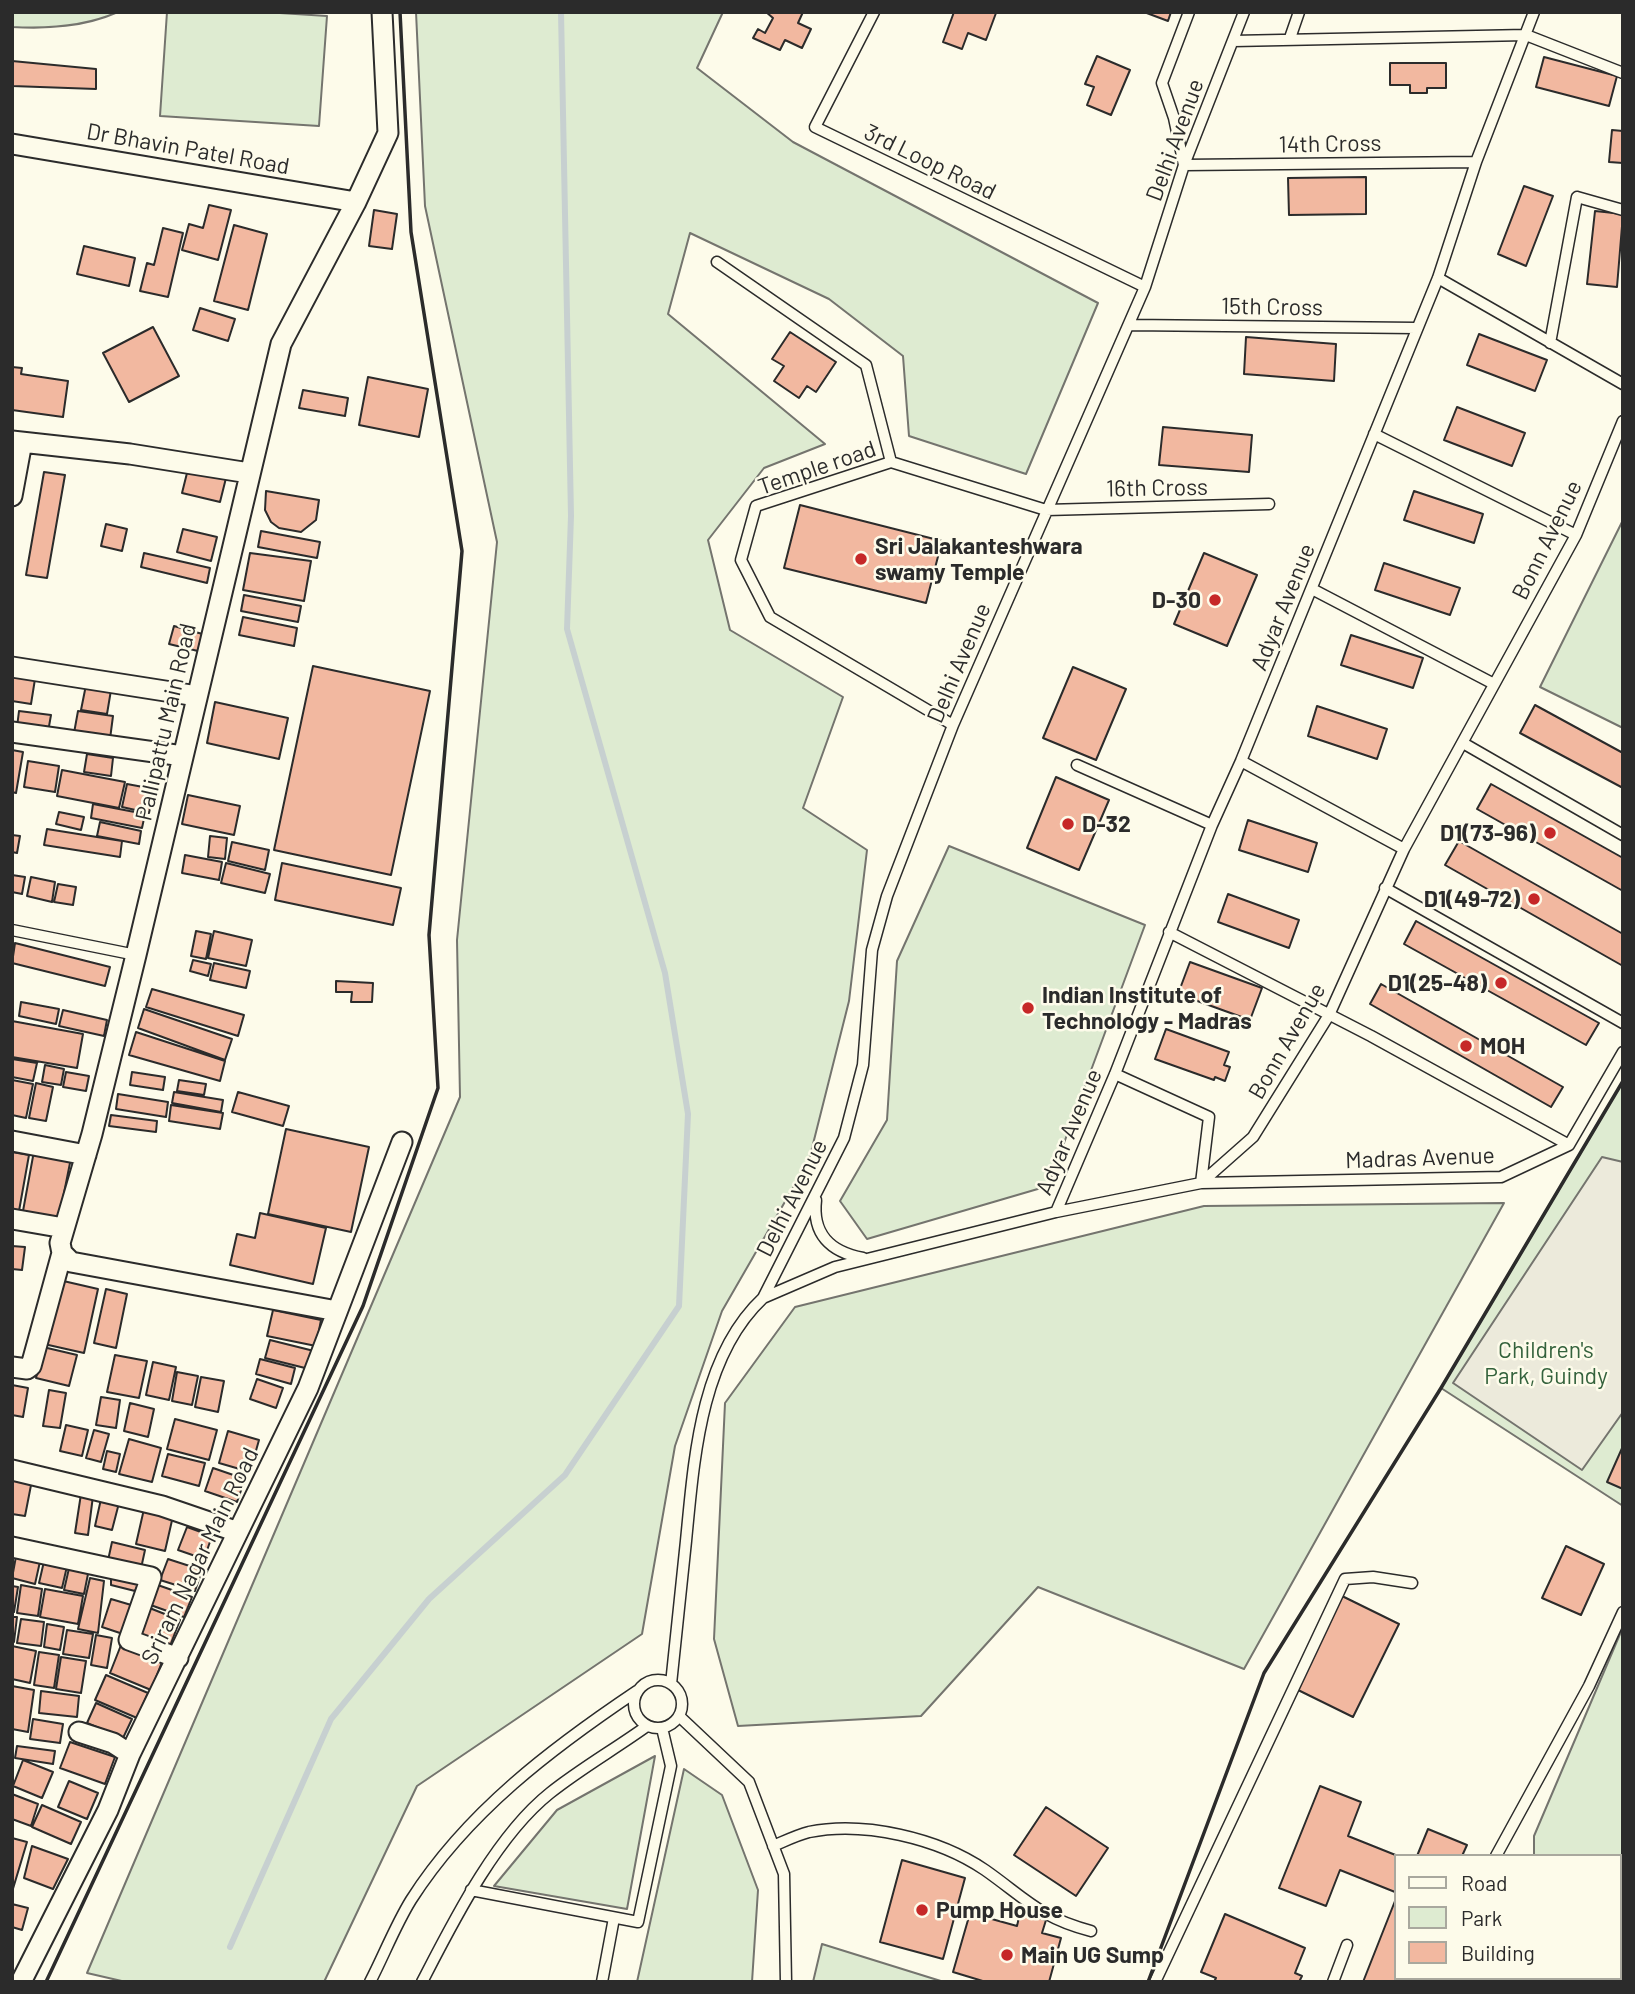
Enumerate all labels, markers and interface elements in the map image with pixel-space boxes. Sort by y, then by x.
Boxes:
street label: Delhi Avenue [1140,75,1210,205]
street label: Dr Bhavin Patel Road [84,118,292,180]
street label: 3rd Loop Road [859,118,1001,206]
street label: 14th Cross [1278,129,1382,159]
street label: 15th Cross [1221,292,1323,322]
street label: Temple road [754,435,880,501]
street label: 16th Cross [1106,473,1208,503]
street label: Bonn Avenue [1506,476,1588,604]
place label: Sri Jalakanteshwara swamy Temple [875,532,1083,586]
street label: Adyar Avenue [1245,540,1321,674]
marker: Sri Jalakanteshwara swamy Temple [853,551,869,567]
place label: D-30 [1152,586,1201,614]
marker: D-30 [1207,592,1223,608]
street label: Delhi Avenue [921,599,997,727]
street label: Pallipattu Main Road [130,621,202,823]
place label: D-32 [1082,810,1131,838]
marker: D-32 [1060,816,1076,832]
place label: D1(73-96) [1440,819,1536,847]
marker: D1(73-96) [1542,825,1558,841]
place label: D1(49-72) [1424,885,1520,913]
marker: D1(49-72) [1526,891,1542,907]
place label: D1(25-48) [1388,969,1487,997]
marker: D1(25-48) [1493,975,1509,991]
street label: Bonn Avenue [1243,978,1331,1104]
place label: Indian Institute of Technology - Madras [1042,981,1252,1035]
marker: Indian Institute of Technology - Madras [1020,1000,1036,1016]
place label: MOH [1480,1032,1525,1060]
marker: MOH [1458,1038,1474,1054]
street label: Adyar Avenue [1030,1065,1108,1199]
street label: Delhi Avenue [751,1135,833,1261]
street label: Madras Avenue [1345,1142,1495,1174]
park label: Children's Park, Guindy [1484,1336,1608,1390]
street label: Sriram Nagar Main Road [136,1443,264,1669]
legend [1394,1854,1621,1980]
text: Road [1461,1870,1507,1895]
place label: Pump House [936,1896,1063,1924]
marker: Pump House [914,1902,930,1918]
text: Park [1461,1905,1502,1930]
text: Building [1461,1940,1535,1965]
place label: Main UG Sump [1021,1941,1164,1969]
marker: Main UG Sump [999,1947,1015,1963]

